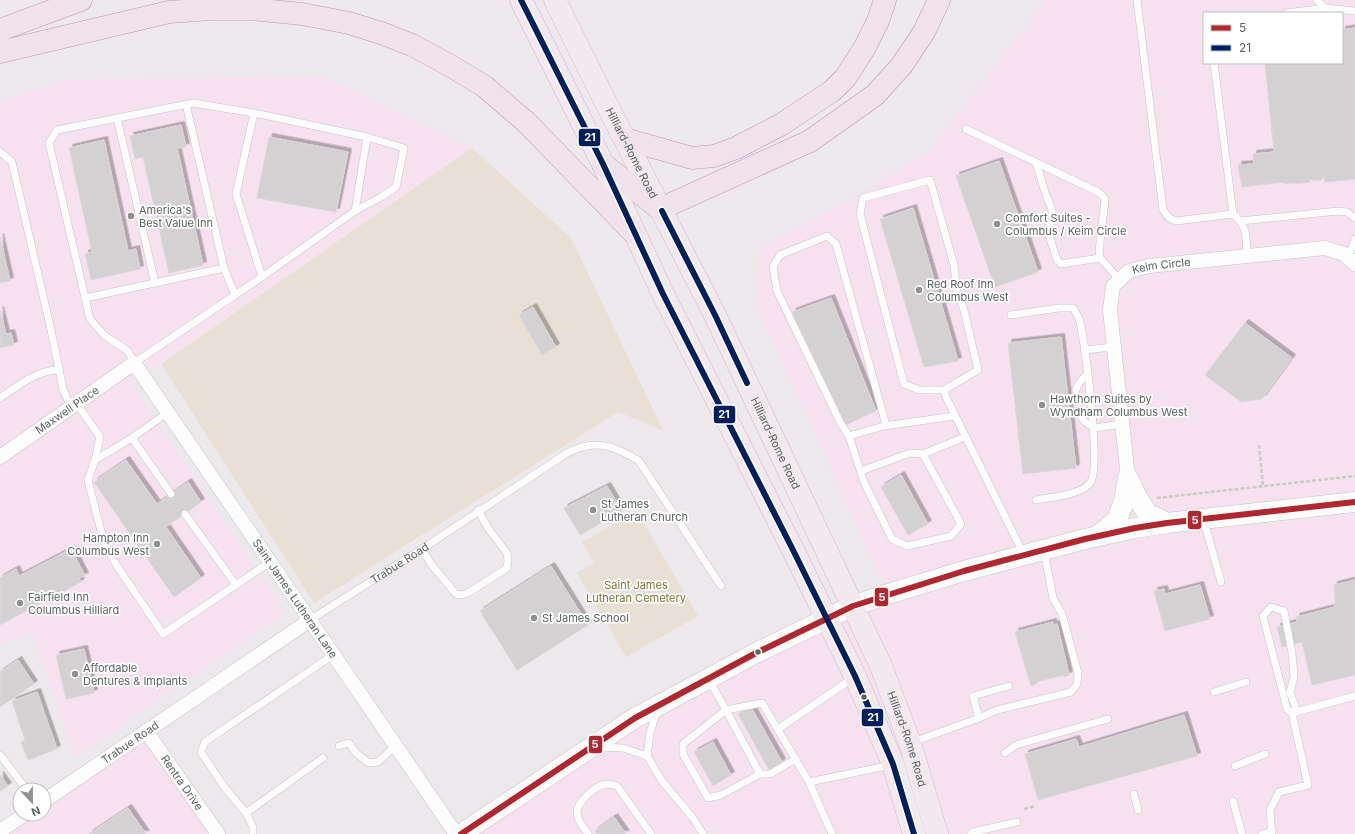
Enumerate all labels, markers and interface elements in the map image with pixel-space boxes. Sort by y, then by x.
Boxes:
legend [1203,12,1343,64]
text: 5 [1239,20,1246,35]
text: 21 [1239,40,1251,55]
street label: Hilliard-Rome Road [603,105,661,201]
line badge: 21 [578,128,601,147]
text: 21 [584,130,596,144]
place label: America's Best Value Inn [139,203,213,230]
marker: America's Best Value Inn [126,211,136,221]
place label: Comfort Suites - Columbus / Keim Circle [1005,211,1126,238]
marker: Comfort Suites - Columbus / Keim Circle [992,219,1002,229]
street label: Keim Circle [1131,255,1191,277]
place label: Red Roof Inn Columbus West [927,277,1009,304]
marker: Red Roof Inn Columbus West [914,285,924,295]
street label: Maxwell Place [33,383,102,437]
place label: Hawthorn Suites by Wyndham Columbus West [1050,392,1188,419]
street label: Hilliard-Rome Road [748,395,803,491]
marker: Hawthorn Suites by Wyndham Columbus West [1037,400,1047,410]
line badge: 21 [713,405,736,424]
text: 21 [718,407,730,421]
place label: St James Lutheran Church [601,497,688,524]
marker: St James Lutheran Church [588,505,598,515]
line badge: 5 [1187,510,1202,530]
text: 5 [1191,513,1199,527]
place label: Hampton Inn Columbus West [67,531,149,558]
street label: Saint James Lutheran Lane [249,536,341,661]
marker: Hampton Inn Columbus West [152,539,162,549]
street label: Trabue Road [368,540,431,587]
park label: Saint James Lutheran Cemetery [586,578,686,605]
line badge: 5 [874,587,889,607]
place label: Fairfield Inn Columbus Hilliard [28,590,119,617]
text: 5 [878,590,886,604]
marker: Fairfield Inn Columbus Hilliard [15,598,25,608]
place label: St James School [542,611,629,625]
marker: St James School [529,613,539,623]
unlabelled marker [753,647,763,657]
place label: Affordable Dentures & Implants [83,661,188,688]
marker: Affordable Dentures & Implants [70,669,80,679]
street label: Hilliard-Rome Road [884,689,930,788]
unlabelled marker [859,692,869,702]
line badge: 21 [861,708,884,727]
text: 21 [867,710,879,724]
street label: Trabue Road [99,718,161,767]
line badge: 5 [588,735,603,754]
text: 5 [591,737,599,751]
street label: Rentra Drive [158,752,206,813]
north arrow [12,782,52,822]
text: N [29,803,42,819]

